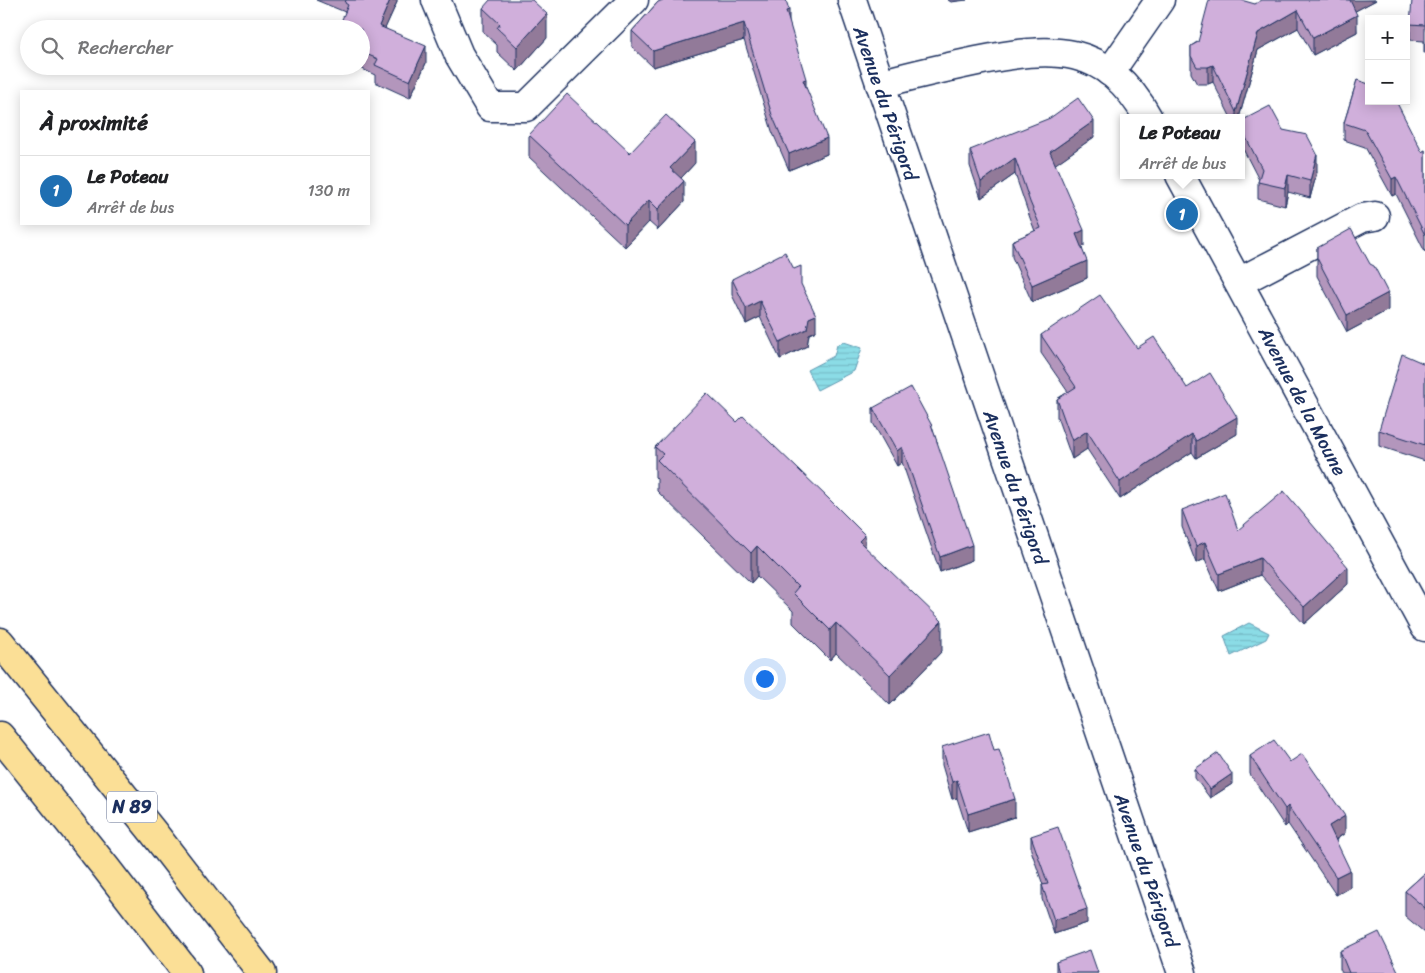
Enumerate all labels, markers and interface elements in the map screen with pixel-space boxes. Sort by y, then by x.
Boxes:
map controls [1365,15,1410,105]
button: + [1365,15,1410,60]
search box [20,20,370,75]
street label: Avenue du Périgord [843,20,928,187]
text: Rechercher [78,31,173,64]
icon: search [38,34,66,62]
button: − [1365,60,1410,105]
text: À proximité [40,104,148,142]
popup [1120,114,1245,179]
text: Le Poteau [1139,116,1221,149]
text: Arrêt de bus [1139,149,1226,178]
text: Le Poteau [87,160,168,193]
text: 1 [53,176,59,205]
text: 130 m [308,176,350,205]
text: Arrêt de bus [87,193,174,222]
pin: 1 [1166,195,1198,233]
street label: Avenue de la Moune [1249,320,1356,482]
street label: Avenue du Périgord [973,404,1058,571]
your location [752,666,778,692]
street label: Avenue du Périgord [1104,787,1189,954]
road number: N 89 [107,792,157,822]

